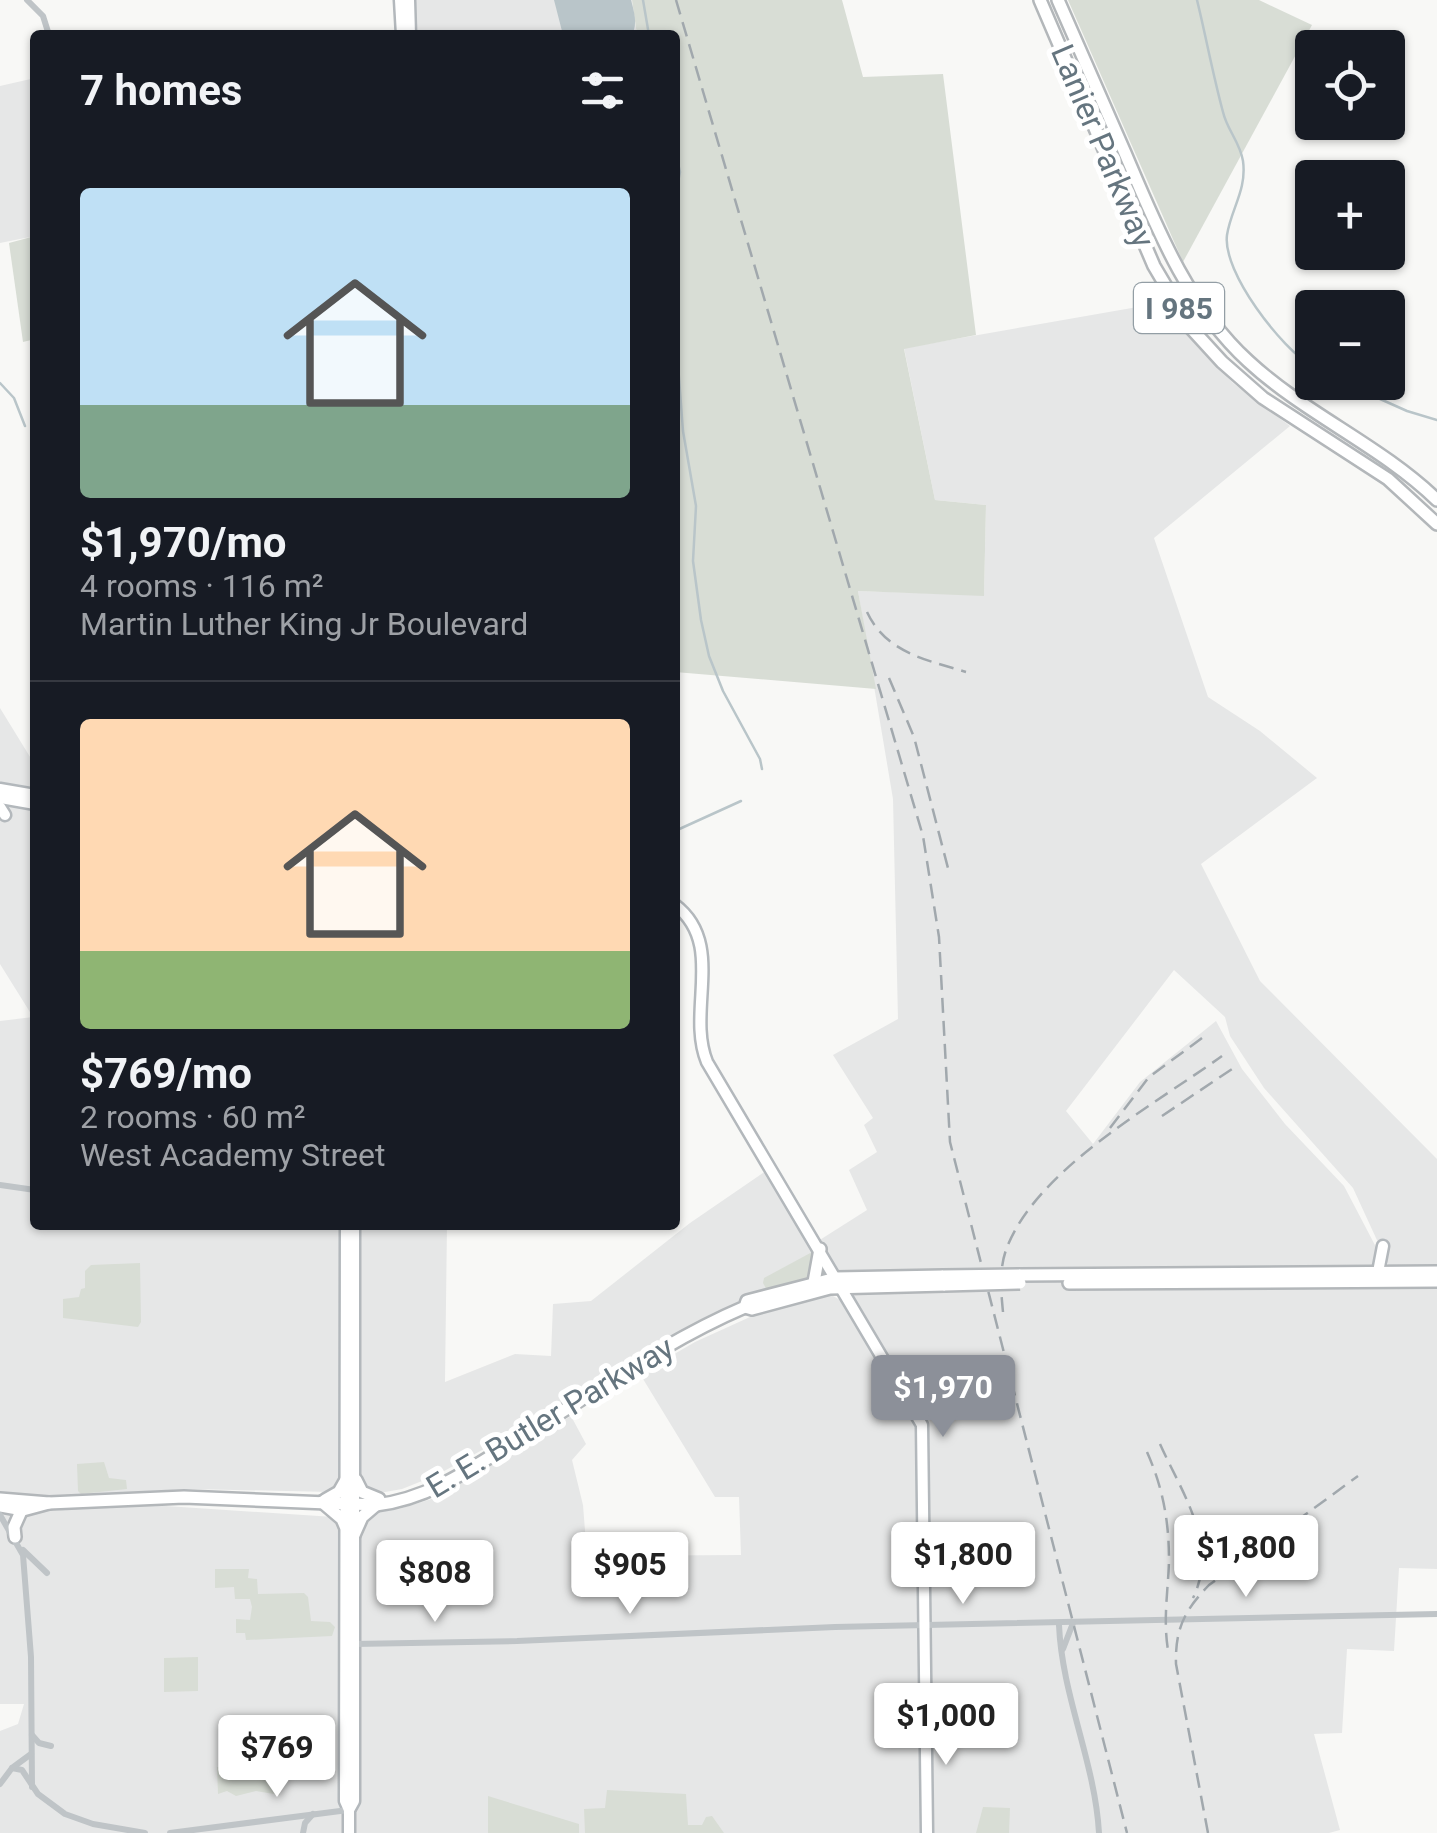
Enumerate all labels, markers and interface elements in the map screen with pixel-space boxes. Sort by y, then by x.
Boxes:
map controls [1295,30,1405,400]
button: locate [1295,30,1405,140]
street label: Lanier Parkway [1043,39,1163,253]
icon: filters [575,63,630,118]
text: 7 homes [80,66,242,115]
button: + [1295,160,1405,270]
icon: home [265,253,445,433]
road number: I 985 [1134,283,1224,333]
button: − [1295,290,1405,400]
text: $1,970/mo [80,518,287,567]
text: 4 rooms · 116 m² [80,567,323,605]
text: Martin Luther King Jr Boulevard [80,605,528,643]
icon: home [265,784,445,964]
text: $769/mo [80,1049,252,1098]
text: 2 rooms · 60 m² [80,1098,305,1136]
text: West Academy Street [80,1136,385,1174]
street label: E. E. Butler Parkway [420,1328,680,1506]
pin: $1,970 [862,1355,1024,1440]
text: $1,970 [893,1368,993,1406]
pin: $1,800 [1165,1515,1327,1600]
pin: $1,800 [882,1522,1044,1607]
text: $1,800 [1196,1528,1296,1566]
pin: $905 [571,1532,689,1617]
text: $1,800 [913,1535,1013,1573]
pin: $808 [376,1540,494,1625]
text: $905 [593,1545,667,1583]
text: $808 [398,1553,472,1591]
pin: $1,000 [865,1683,1027,1768]
text: $1,000 [896,1696,996,1734]
pin: $769 [218,1715,336,1800]
text: $769 [240,1728,314,1766]

